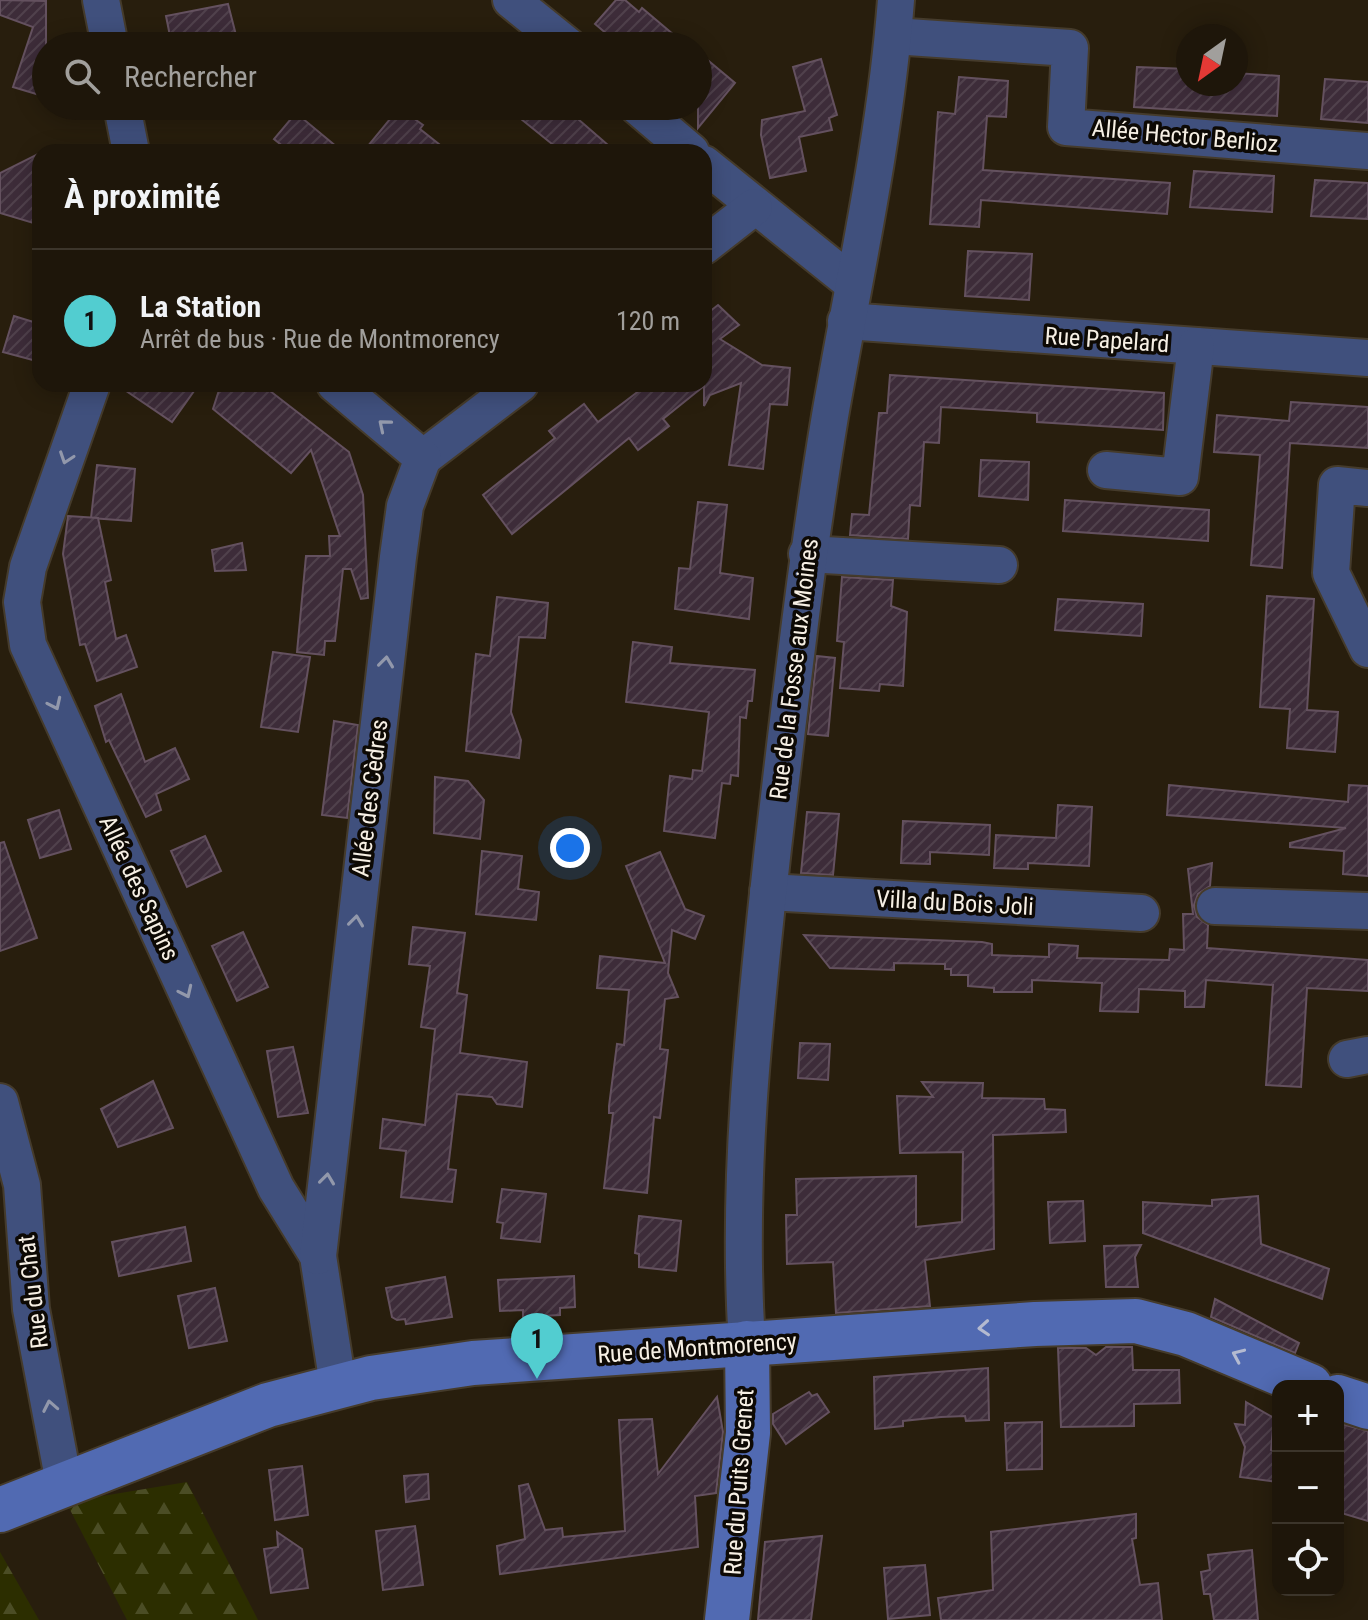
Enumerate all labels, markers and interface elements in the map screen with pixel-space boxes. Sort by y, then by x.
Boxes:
north arrow [1176,24,1248,96]
search box [32,32,712,120]
icon: search [60,54,104,98]
text: Rechercher [124,59,257,94]
street label: Allée Hector Berlioz [1091,114,1279,158]
text: À proximité [64,176,221,216]
text: La Station [140,289,261,324]
text: 1 [83,306,97,336]
text: 120 m [616,306,680,336]
street label: Rue Papelard [1044,322,1170,358]
text: Arrêt de bus · Rue de Montmorency [140,324,500,354]
one-way arrow [379,420,393,435]
one-way arrow [59,450,76,464]
street label: Rue de la Fosse aux Moines [764,537,824,801]
one-way arrow [377,655,394,669]
one-way arrow [45,696,61,710]
street label: Allée des Cèdres [346,718,394,878]
street label: Allée des Sapins [93,811,185,965]
your location [550,828,590,868]
street label: Villa du Bois Joli [875,885,1035,921]
one-way arrow [348,914,365,927]
one-way arrow [176,983,192,998]
one-way arrow [318,1172,335,1185]
street label: Rue du Chat [12,1234,54,1350]
pin: 1 [511,1313,563,1379]
one-way arrow [977,1319,990,1336]
street label: Rue de Montmorency [596,1327,798,1369]
one-way arrow [1232,1349,1246,1365]
map controls [1272,1380,1344,1596]
button: + [1272,1380,1344,1452]
street label: Rue du Puits Grenet [719,1388,759,1576]
one-way arrow [42,1400,59,1414]
button: − [1272,1452,1344,1524]
button: locate [1272,1524,1344,1596]

